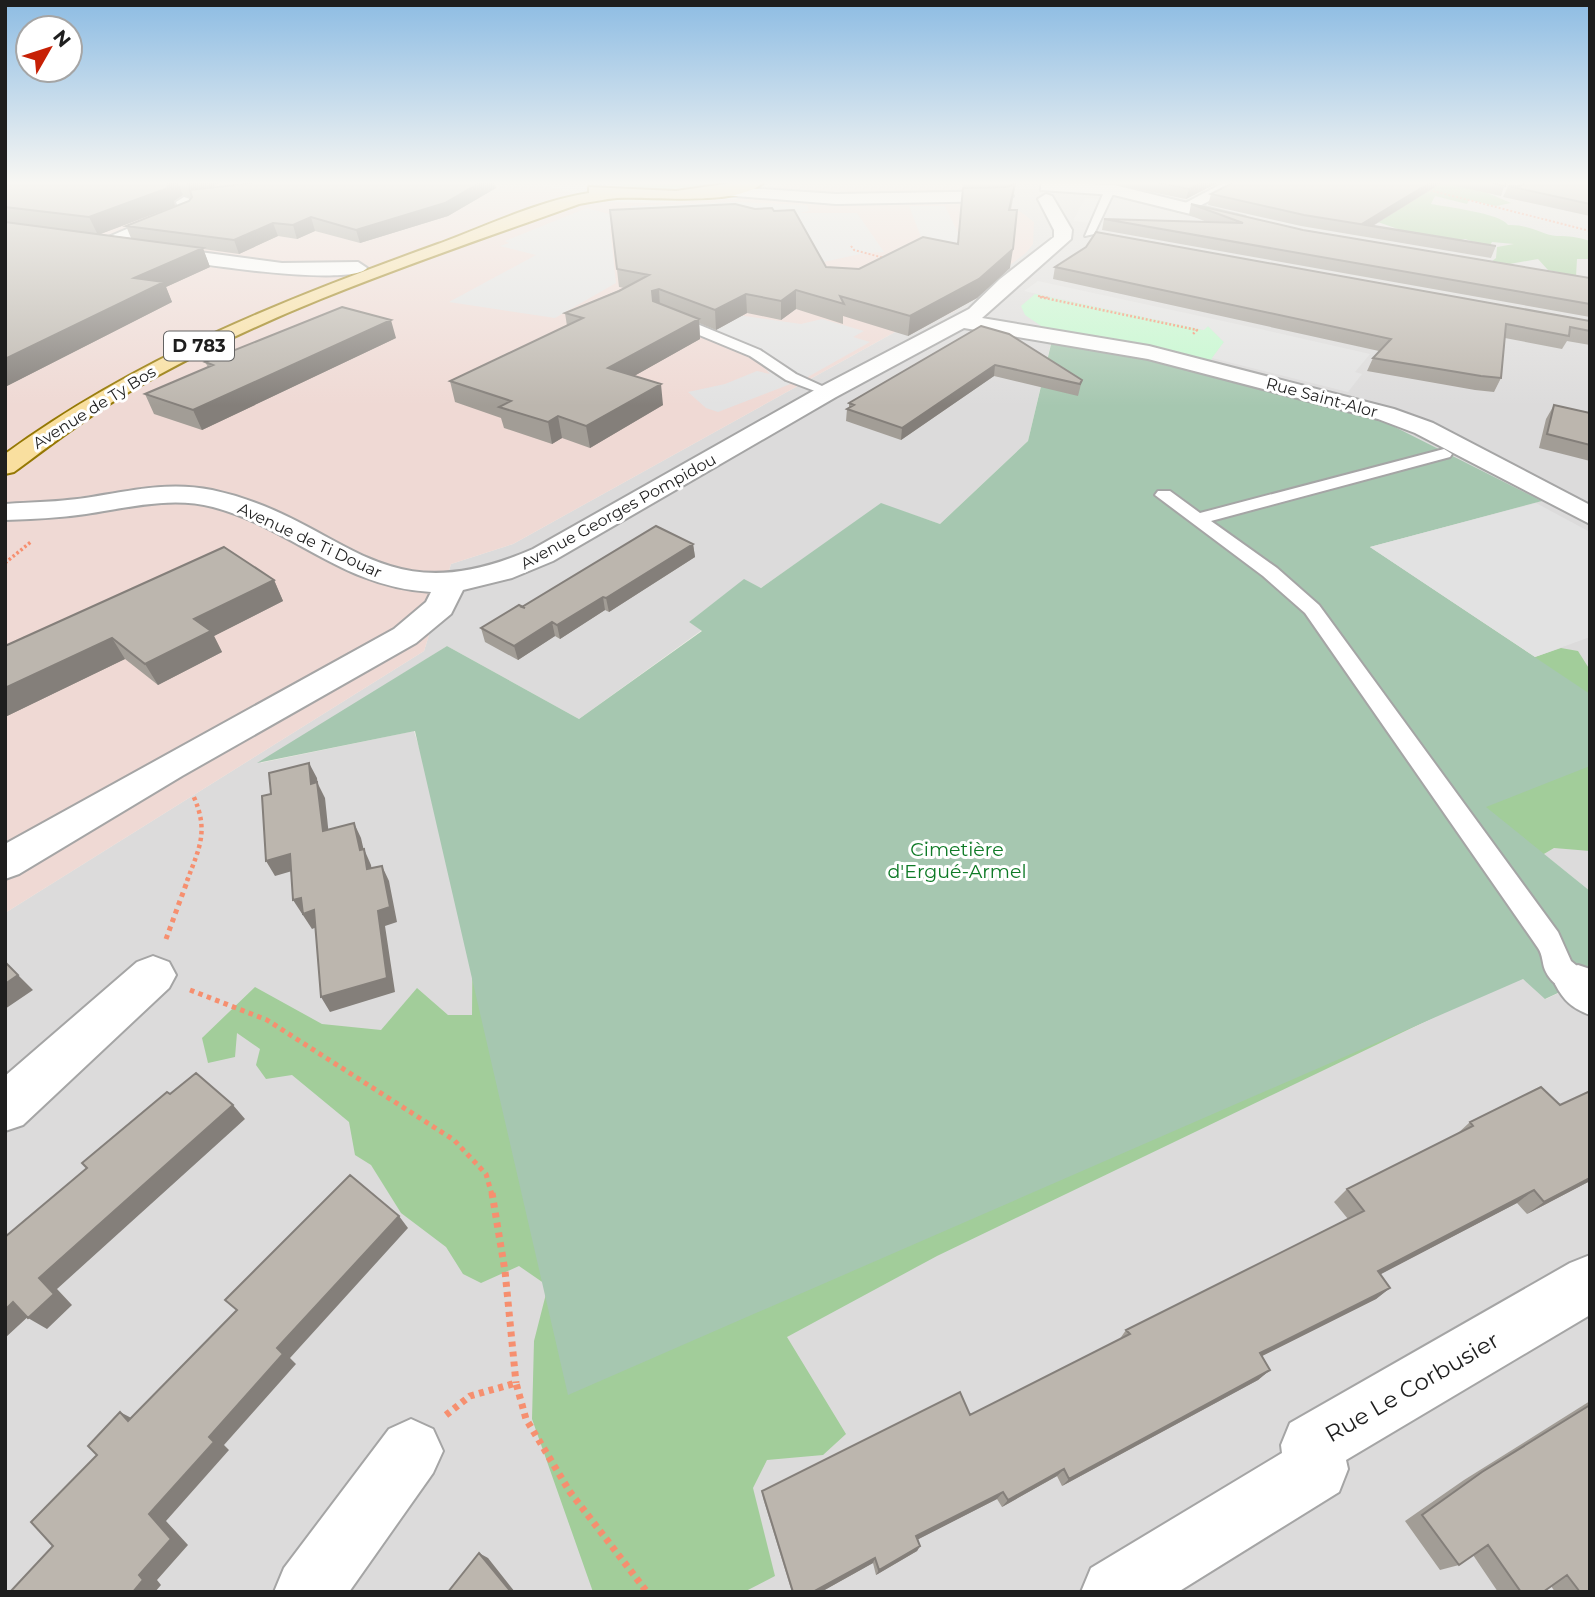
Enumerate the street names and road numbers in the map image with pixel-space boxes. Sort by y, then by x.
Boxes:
road number: D 783 [164,332,234,360]
street label: Avenue de Ty Bos [29,362,159,453]
street label: Rue Saint-Alor [1264,373,1380,422]
street label: Avenue Georges Pompidou [517,450,719,573]
street label: Avenue de Ti Douar [235,499,385,582]
street label: Rue Le Corbusier [1320,1326,1504,1448]

